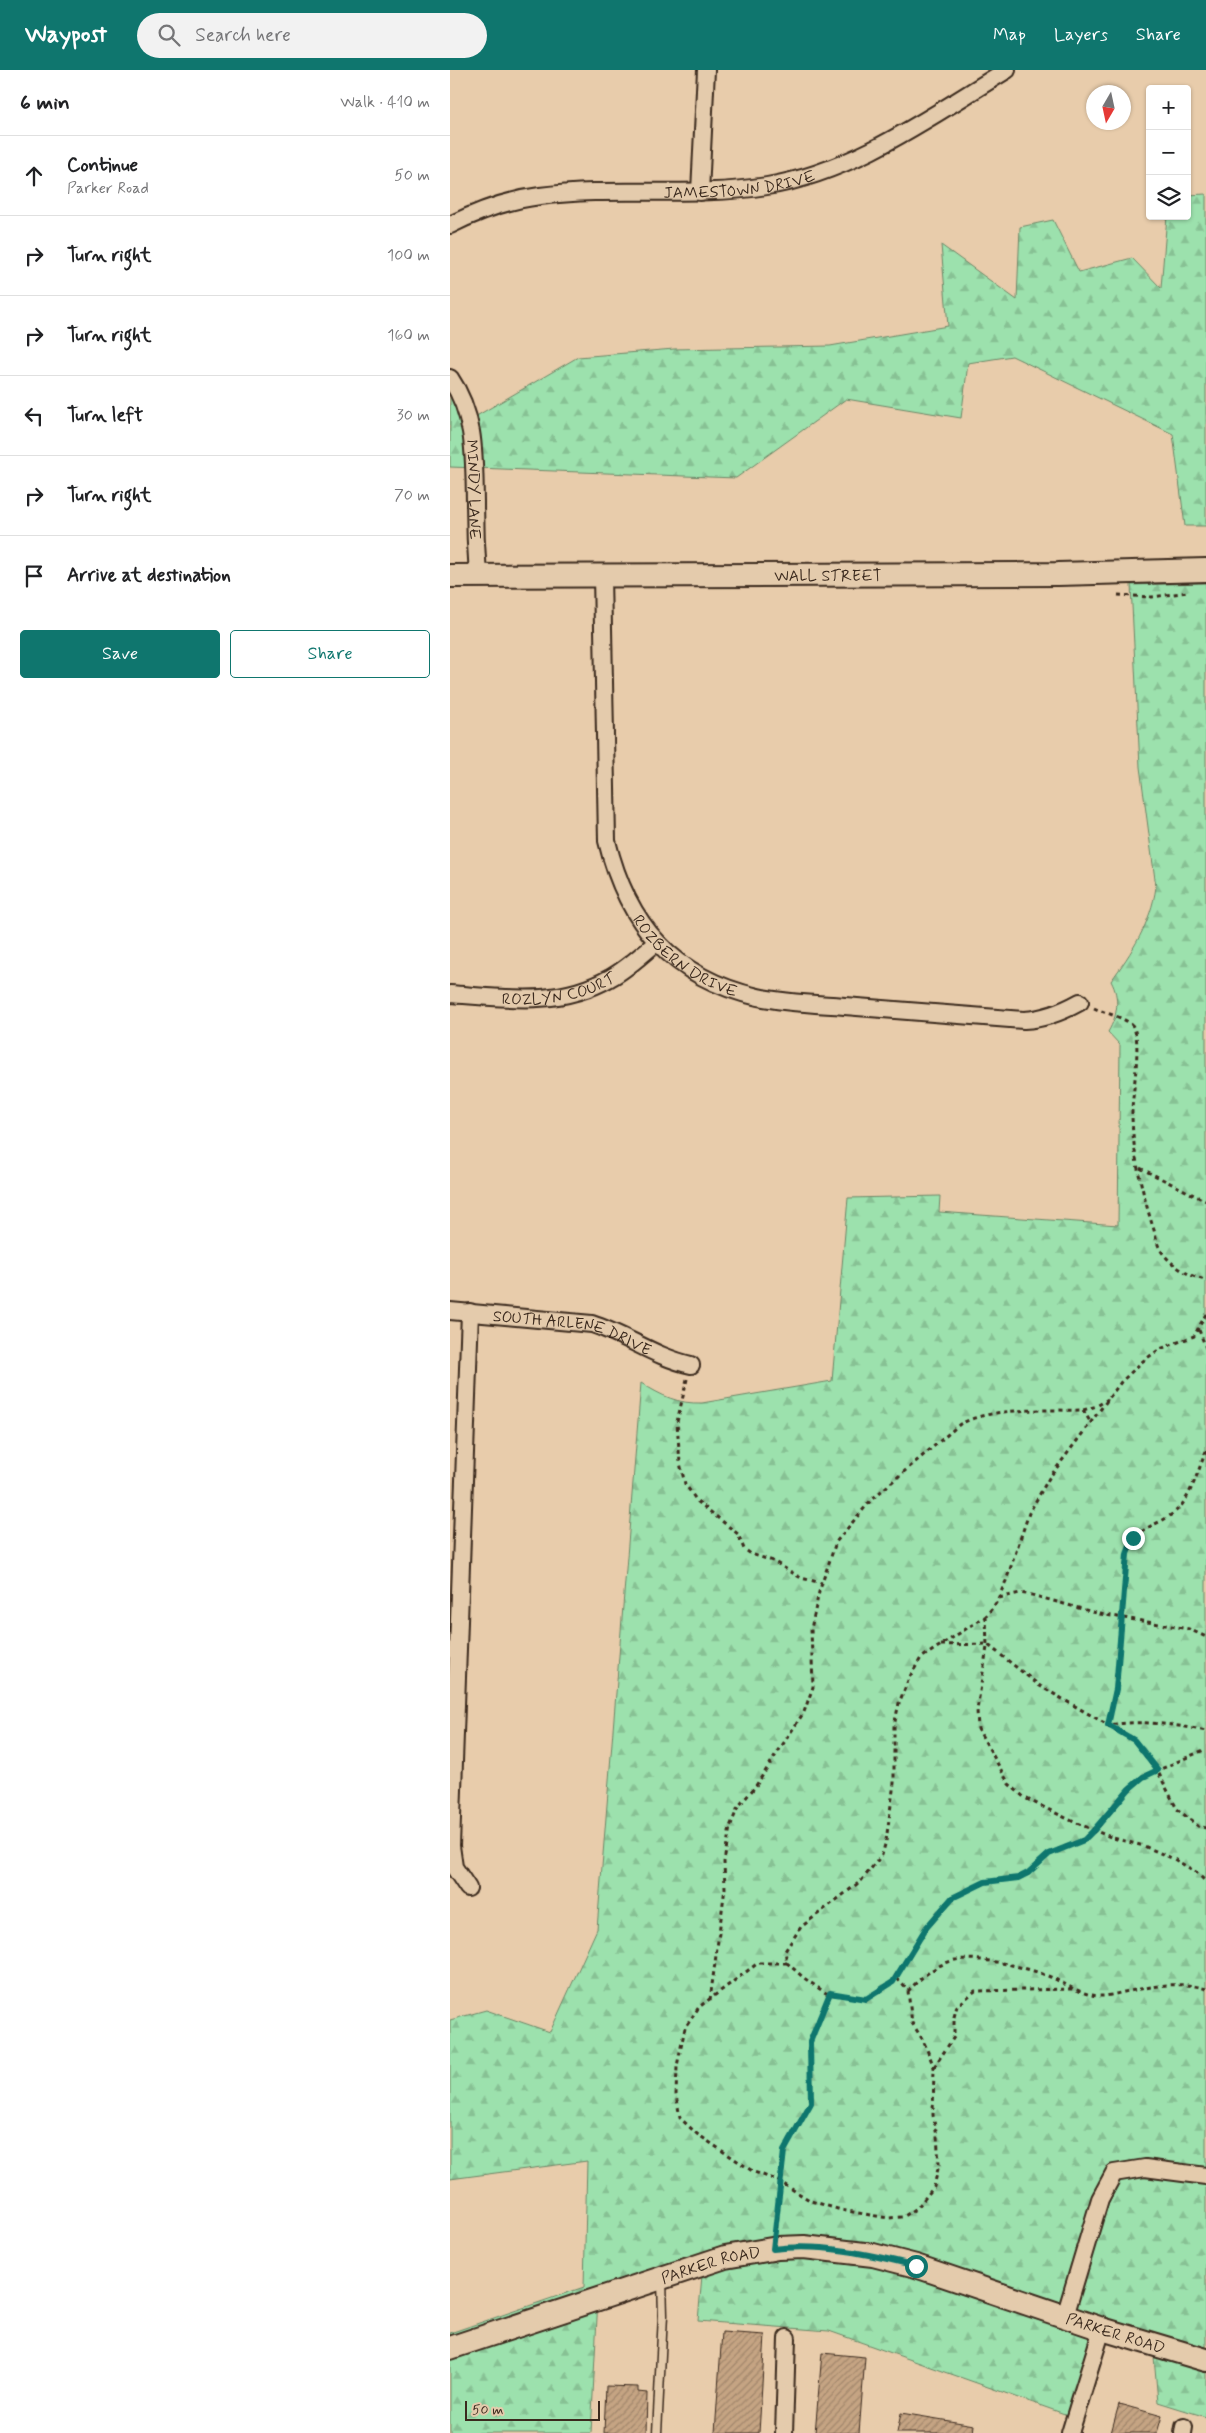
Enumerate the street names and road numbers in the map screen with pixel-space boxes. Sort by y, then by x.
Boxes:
street label: JAMESTOWN DRIVE [663,166,818,204]
street label: MINDY LANE [460,438,485,540]
street label: WALL STREET [774,566,882,587]
street label: ROZBERN DRIVE [627,911,740,1003]
street label: ROZLYN COURT [501,967,621,1011]
street label: SOUTH ARLENE DRIVE [492,1306,654,1361]
street label: PARKER ROAD [659,2242,762,2289]
street label: PARKER ROAD [1063,2309,1168,2359]

